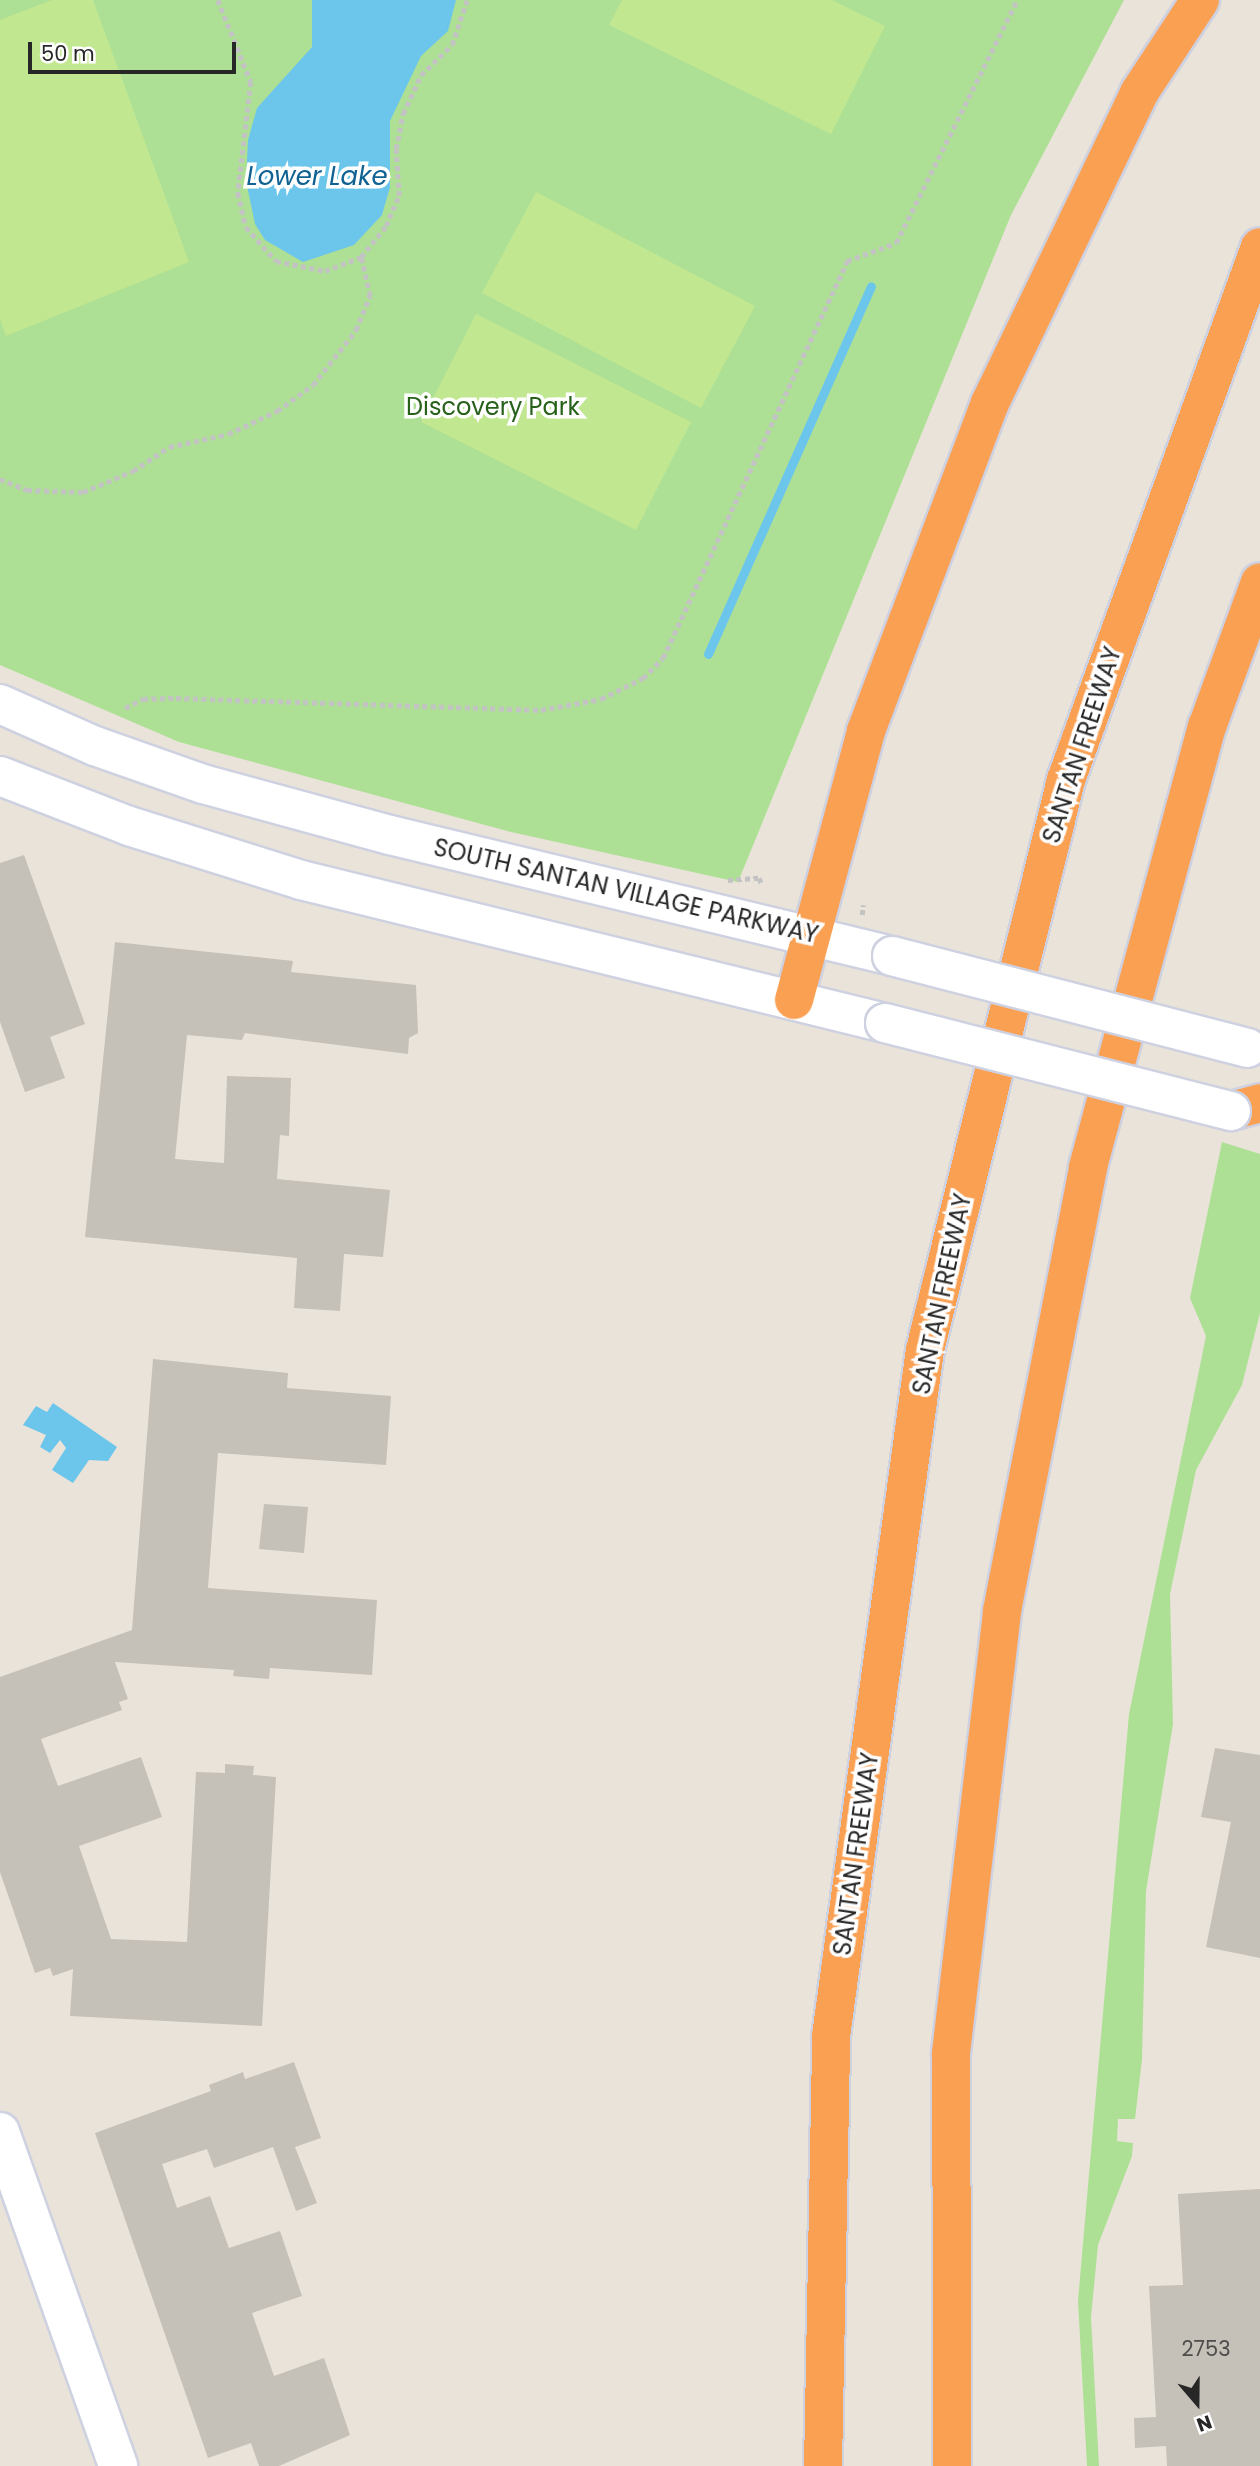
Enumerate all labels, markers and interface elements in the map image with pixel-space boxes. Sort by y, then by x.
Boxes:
scale bar [32,28,240,72]
text: 50 m [41,39,95,68]
water label: Lower Lake [246,161,388,193]
park label: Discovery Park [406,393,580,421]
street label: SANTAN FREEWAY [1037,643,1127,847]
street label: SOUTH SANTAN VILLAGE PARKWAY [431,833,821,949]
street label: SANTAN FREEWAY [907,1191,977,1397]
street label: SANTAN FREEWAY [828,1751,884,1957]
house number: 2753 [1181,2336,1231,2362]
north arrow [1162,2368,1232,2438]
text: N [1193,2408,1216,2438]

